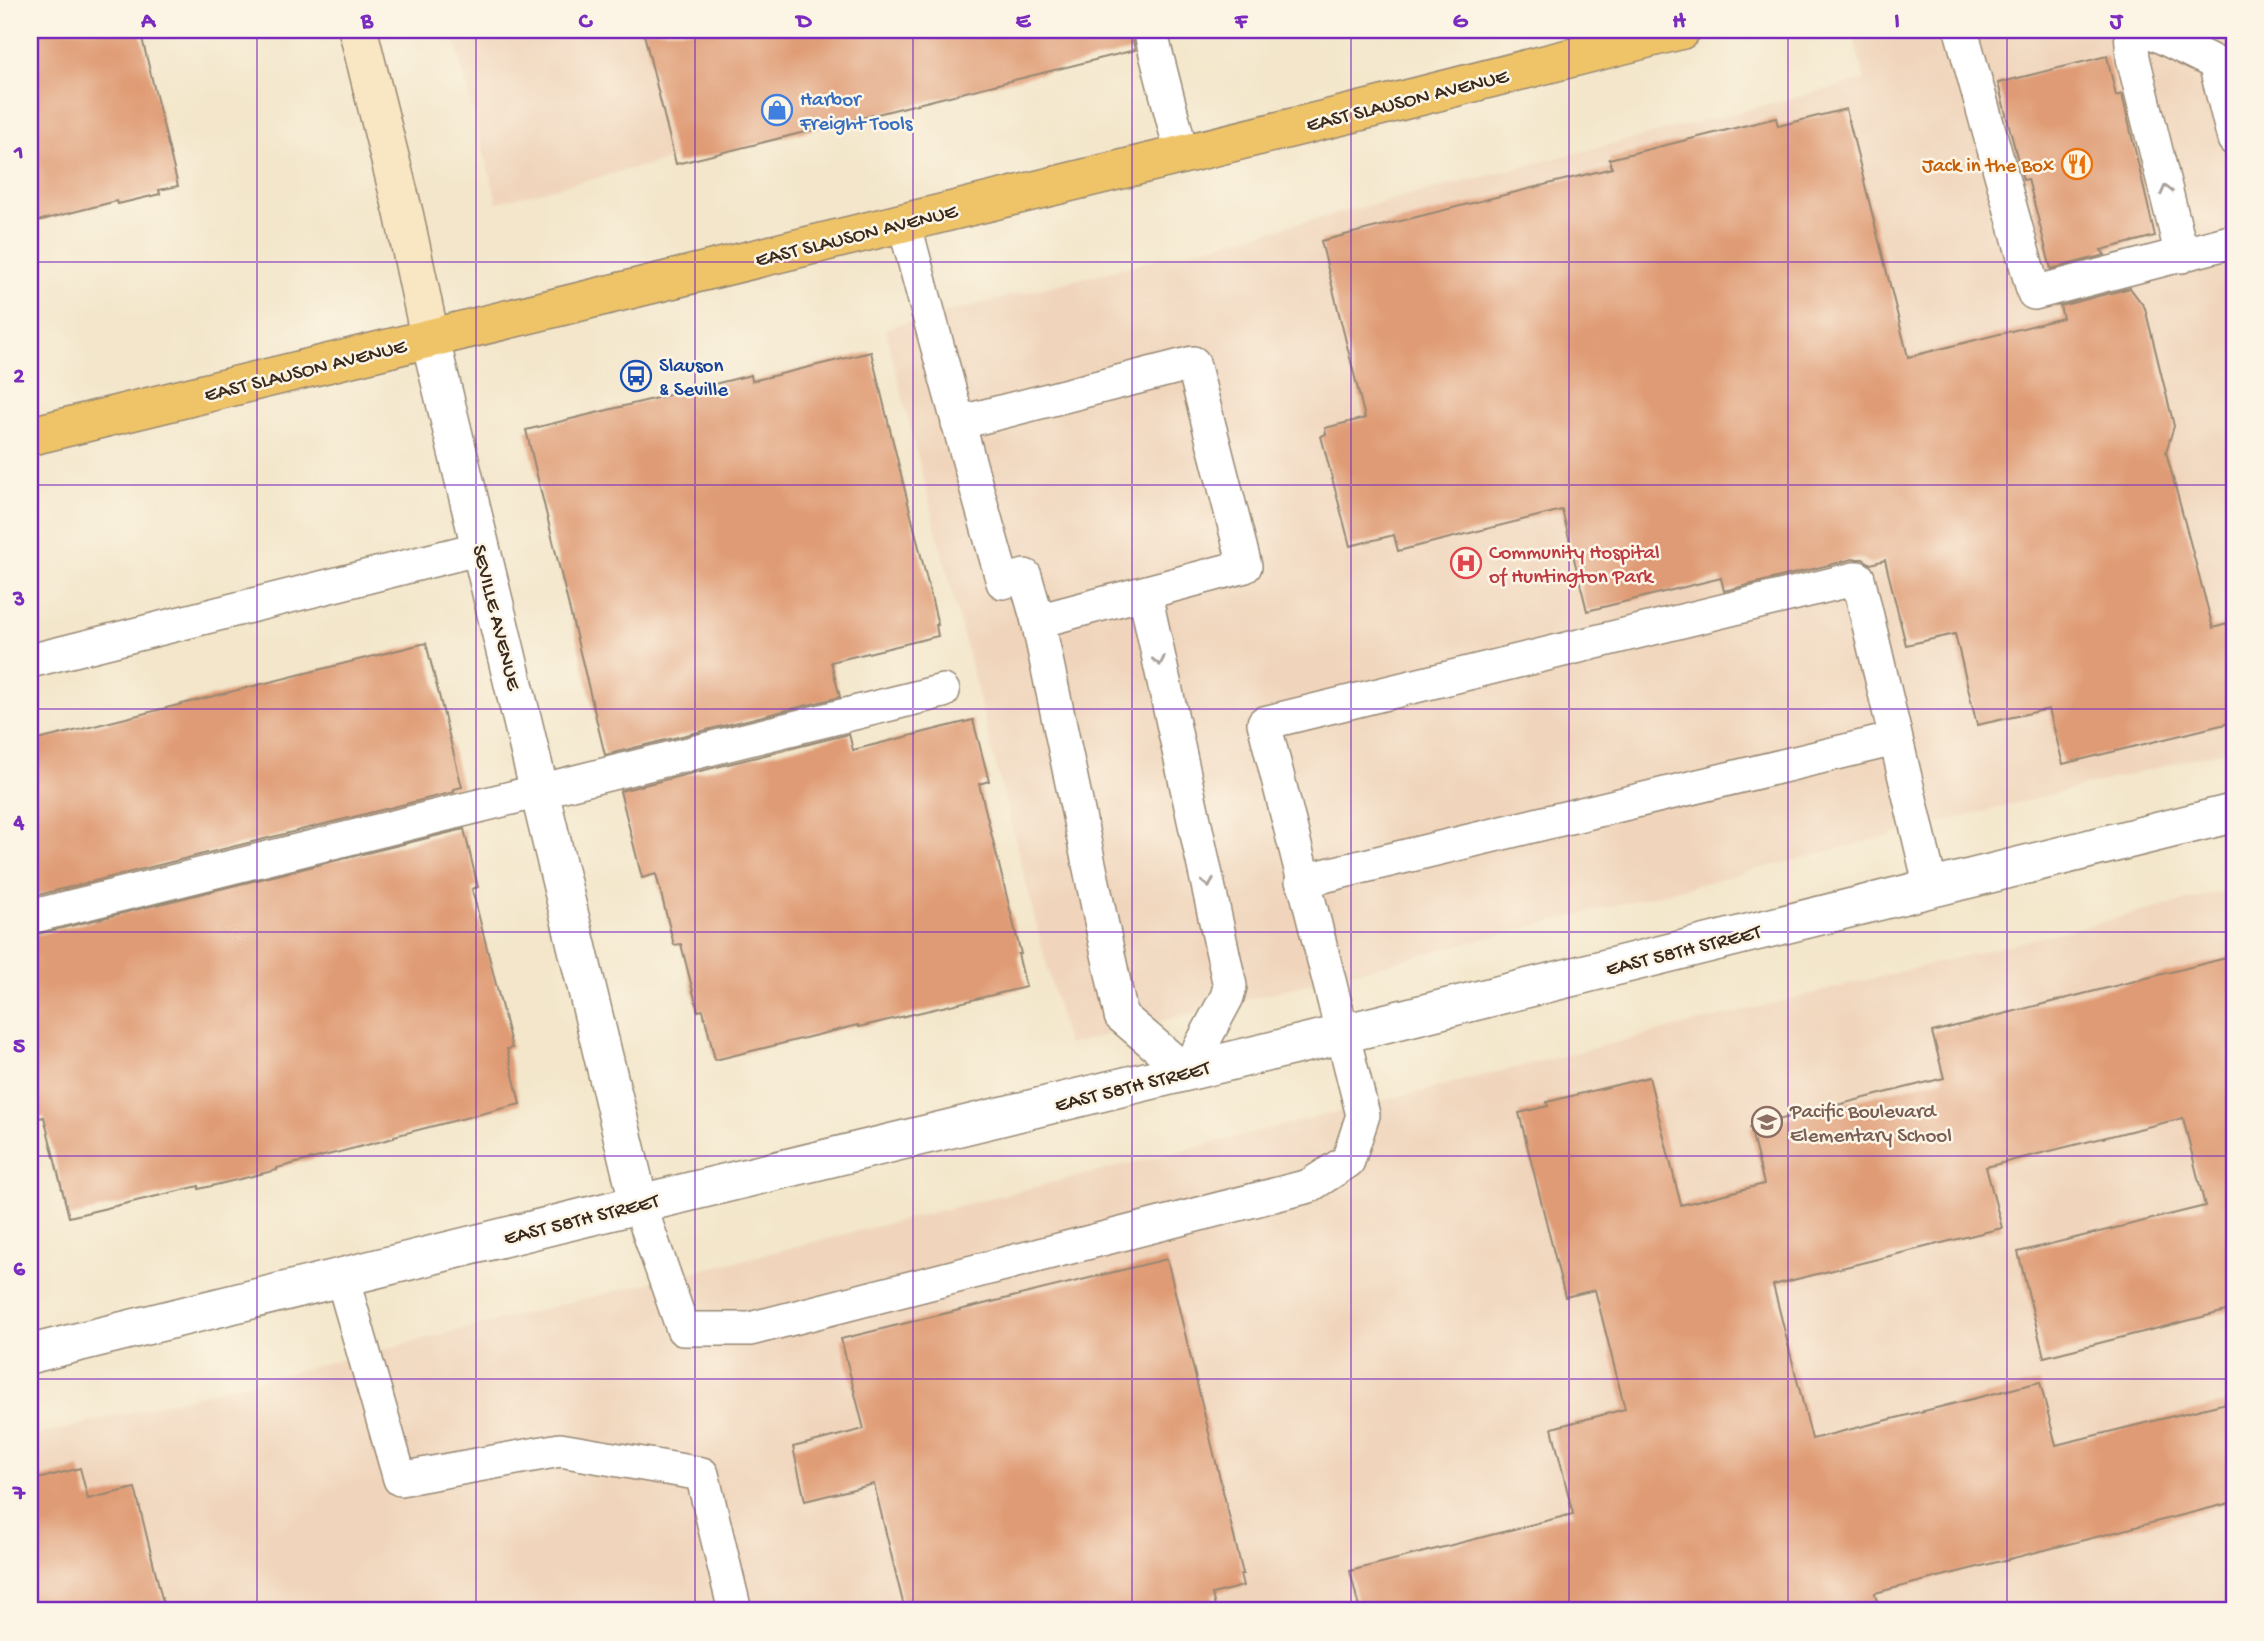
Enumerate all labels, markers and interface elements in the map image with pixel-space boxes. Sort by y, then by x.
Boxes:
text: A [140,9,156,36]
text: B [360,9,374,36]
text: C [579,9,594,36]
text: D [795,9,813,36]
text: E [1016,9,1032,36]
text: F [1234,9,1249,36]
text: G [1453,9,1469,36]
text: H [1672,9,1686,36]
text: I [1894,9,1900,36]
text: J [2109,9,2124,36]
street label: EAST SLAUSON AVENUE [1304,65,1512,140]
place label: Harbor Freight Tools [799,89,914,138]
shop icon: Harbor Freight Tools [760,93,794,127]
text: 1 [13,140,24,167]
restaurant icon: Jack in the Box [2060,147,2094,181]
place label: Jack in the Box [1922,155,2054,180]
one-way arrow [2160,184,2174,196]
street label: EAST SLAUSON AVENUE [753,200,961,275]
street label: EAST SLAUSON AVENUE [202,335,410,410]
place label: Slauson & Seville [659,355,729,404]
bus stop icon: Slauson & Seville [619,359,653,393]
text: 2 [13,364,25,391]
place label: Community Hospital of Huntington Park [1489,542,1660,591]
street label: SEVILLE AVENUE [464,543,525,694]
hospital icon: Community Hospital of Huntington Park [1449,546,1483,580]
text: 3 [12,587,25,614]
one-way arrow [1151,655,1166,667]
text: 4 [13,810,25,837]
one-way arrow [1199,877,1214,889]
street label: EAST 58TH STREET [1604,921,1765,984]
text: 5 [13,1034,25,1061]
street label: EAST 58TH STREET [1053,1057,1214,1120]
place label: Pacific Boulevard Elementary School [1789,1101,1952,1150]
school or university icon: Pacific Boulevard Elementary School [1750,1105,1784,1139]
street label: EAST 58TH STREET [502,1190,663,1253]
text: 6 [13,1257,26,1284]
text: 7 [12,1481,26,1508]

